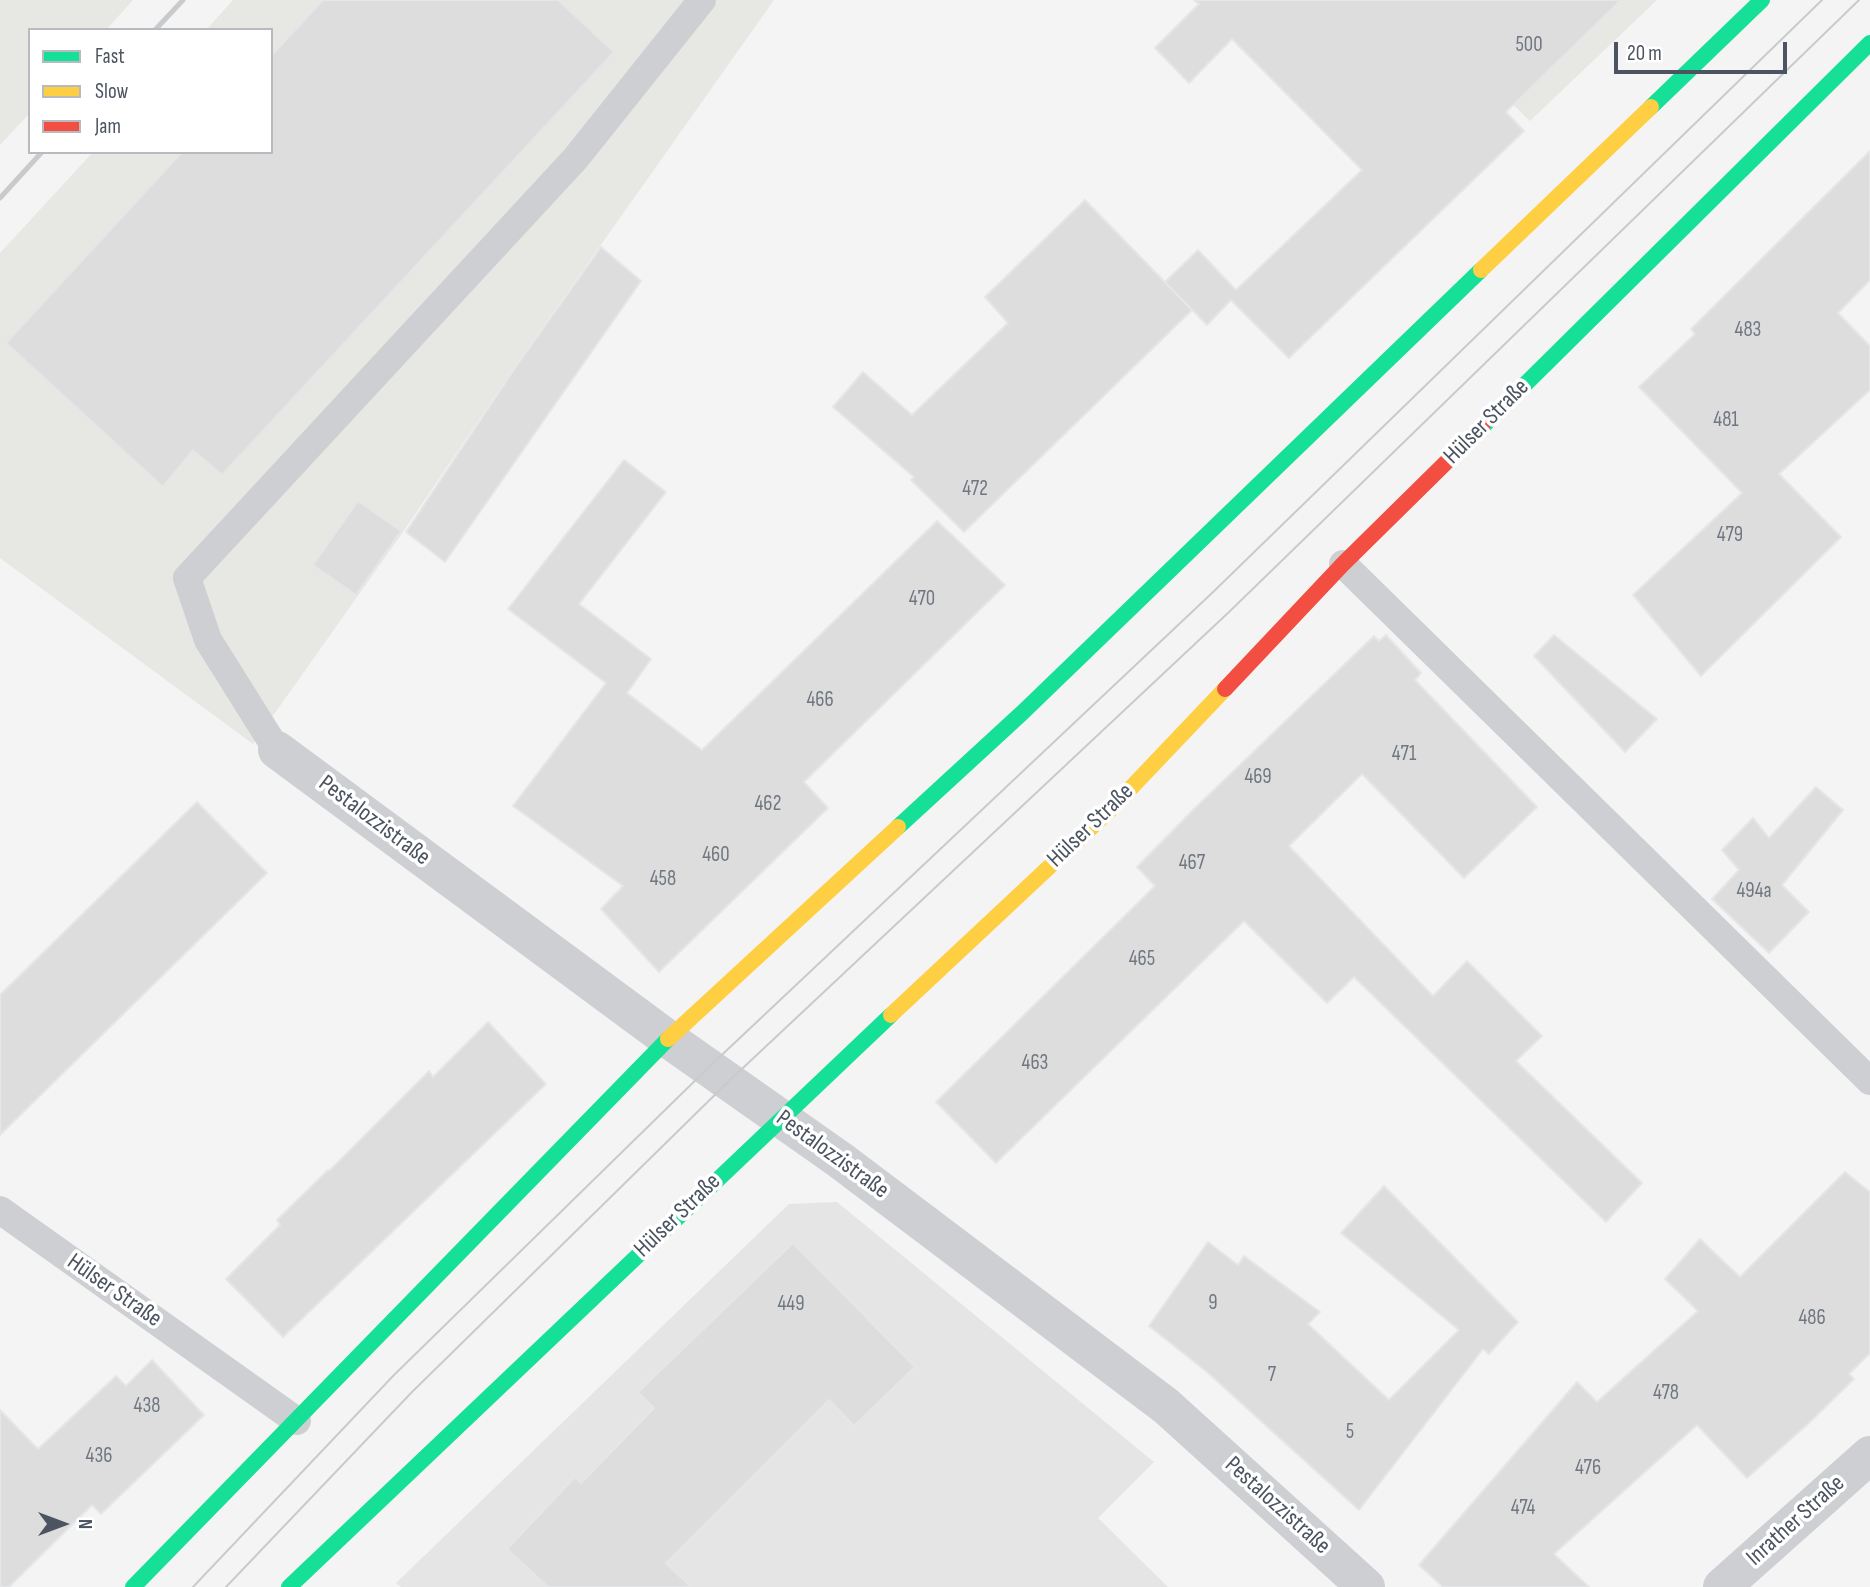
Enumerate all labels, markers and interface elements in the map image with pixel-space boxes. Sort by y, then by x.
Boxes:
legend [28,28,273,154]
scale bar [1618,28,1791,72]
house number: 500 [1515,33,1543,59]
text: 20 m [1627,41,1662,66]
text: Fast [95,44,125,69]
text: Slow [95,79,128,104]
text: Jam [95,114,121,139]
house number: 483 [1735,318,1761,344]
street label: Hülser Straße [1438,373,1536,471]
house number: 481 [1713,408,1739,434]
house number: 472 [962,477,988,503]
house number: 479 [1717,523,1743,549]
house number: 470 [909,587,935,613]
house number: 466 [806,688,834,714]
house number: 471 [1392,742,1416,768]
house number: 469 [1244,765,1272,791]
street label: Pestalozzistraße [313,770,435,872]
street label: Hülser Straße [1042,778,1140,874]
house number: 462 [755,792,781,818]
house number: 460 [702,843,730,869]
house number: 467 [1179,851,1205,877]
house number: 458 [650,867,676,893]
house number: 494a [1737,879,1771,905]
house number: 465 [1129,947,1155,973]
house number: 463 [1022,1051,1048,1077]
street label: Pestalozzistraße [770,1105,894,1205]
street label: Hülser Straße [629,1168,727,1264]
street label: Hülser Straße [61,1248,167,1334]
house number: 9 [1208,1291,1218,1317]
house number: 449 [778,1292,804,1318]
house number: 486 [1798,1306,1826,1332]
house number: 7 [1268,1363,1276,1389]
house number: 478 [1653,1381,1679,1407]
house number: 438 [134,1394,160,1420]
house number: 5 [1346,1420,1354,1446]
house number: 436 [86,1444,112,1470]
street label: Pestalozzistraße [1218,1451,1336,1561]
house number: 476 [1575,1456,1601,1482]
street label: Inrather Straße [1741,1470,1851,1572]
north arrow [28,1489,98,1559]
house number: 474 [1511,1496,1535,1522]
text: N [73,1519,96,1529]

